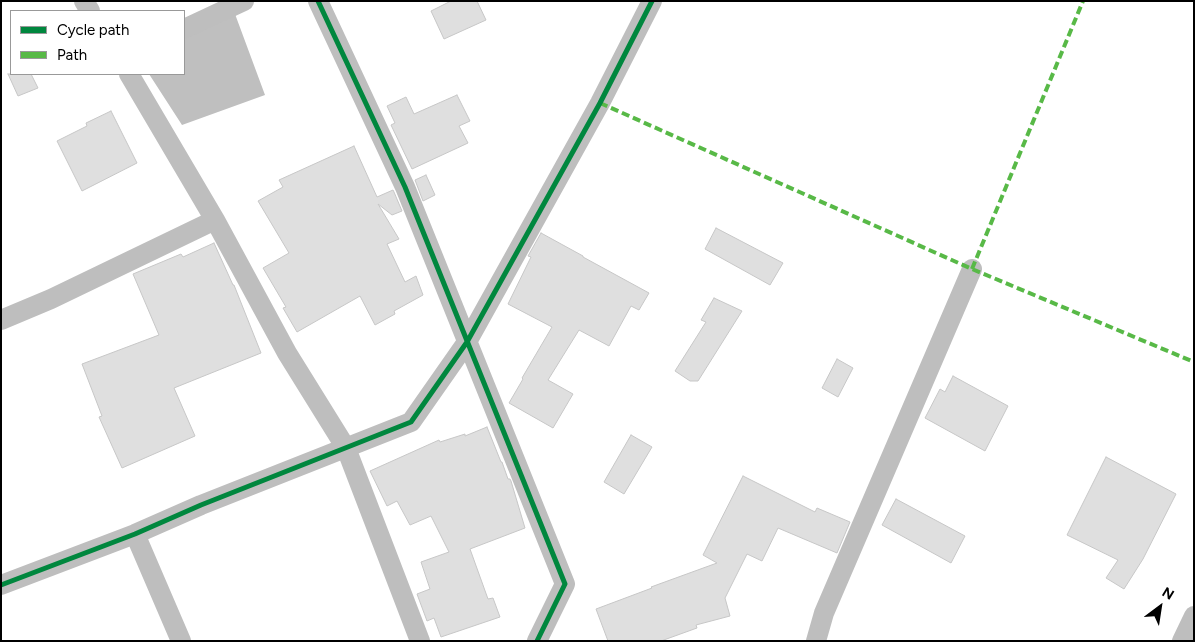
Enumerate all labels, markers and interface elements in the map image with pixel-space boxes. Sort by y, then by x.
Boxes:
legend [10,10,185,75]
text: Cycle path [57,21,129,39]
text: Path [57,46,87,64]
north arrow [1135,582,1185,632]
text: N [1159,584,1177,604]

